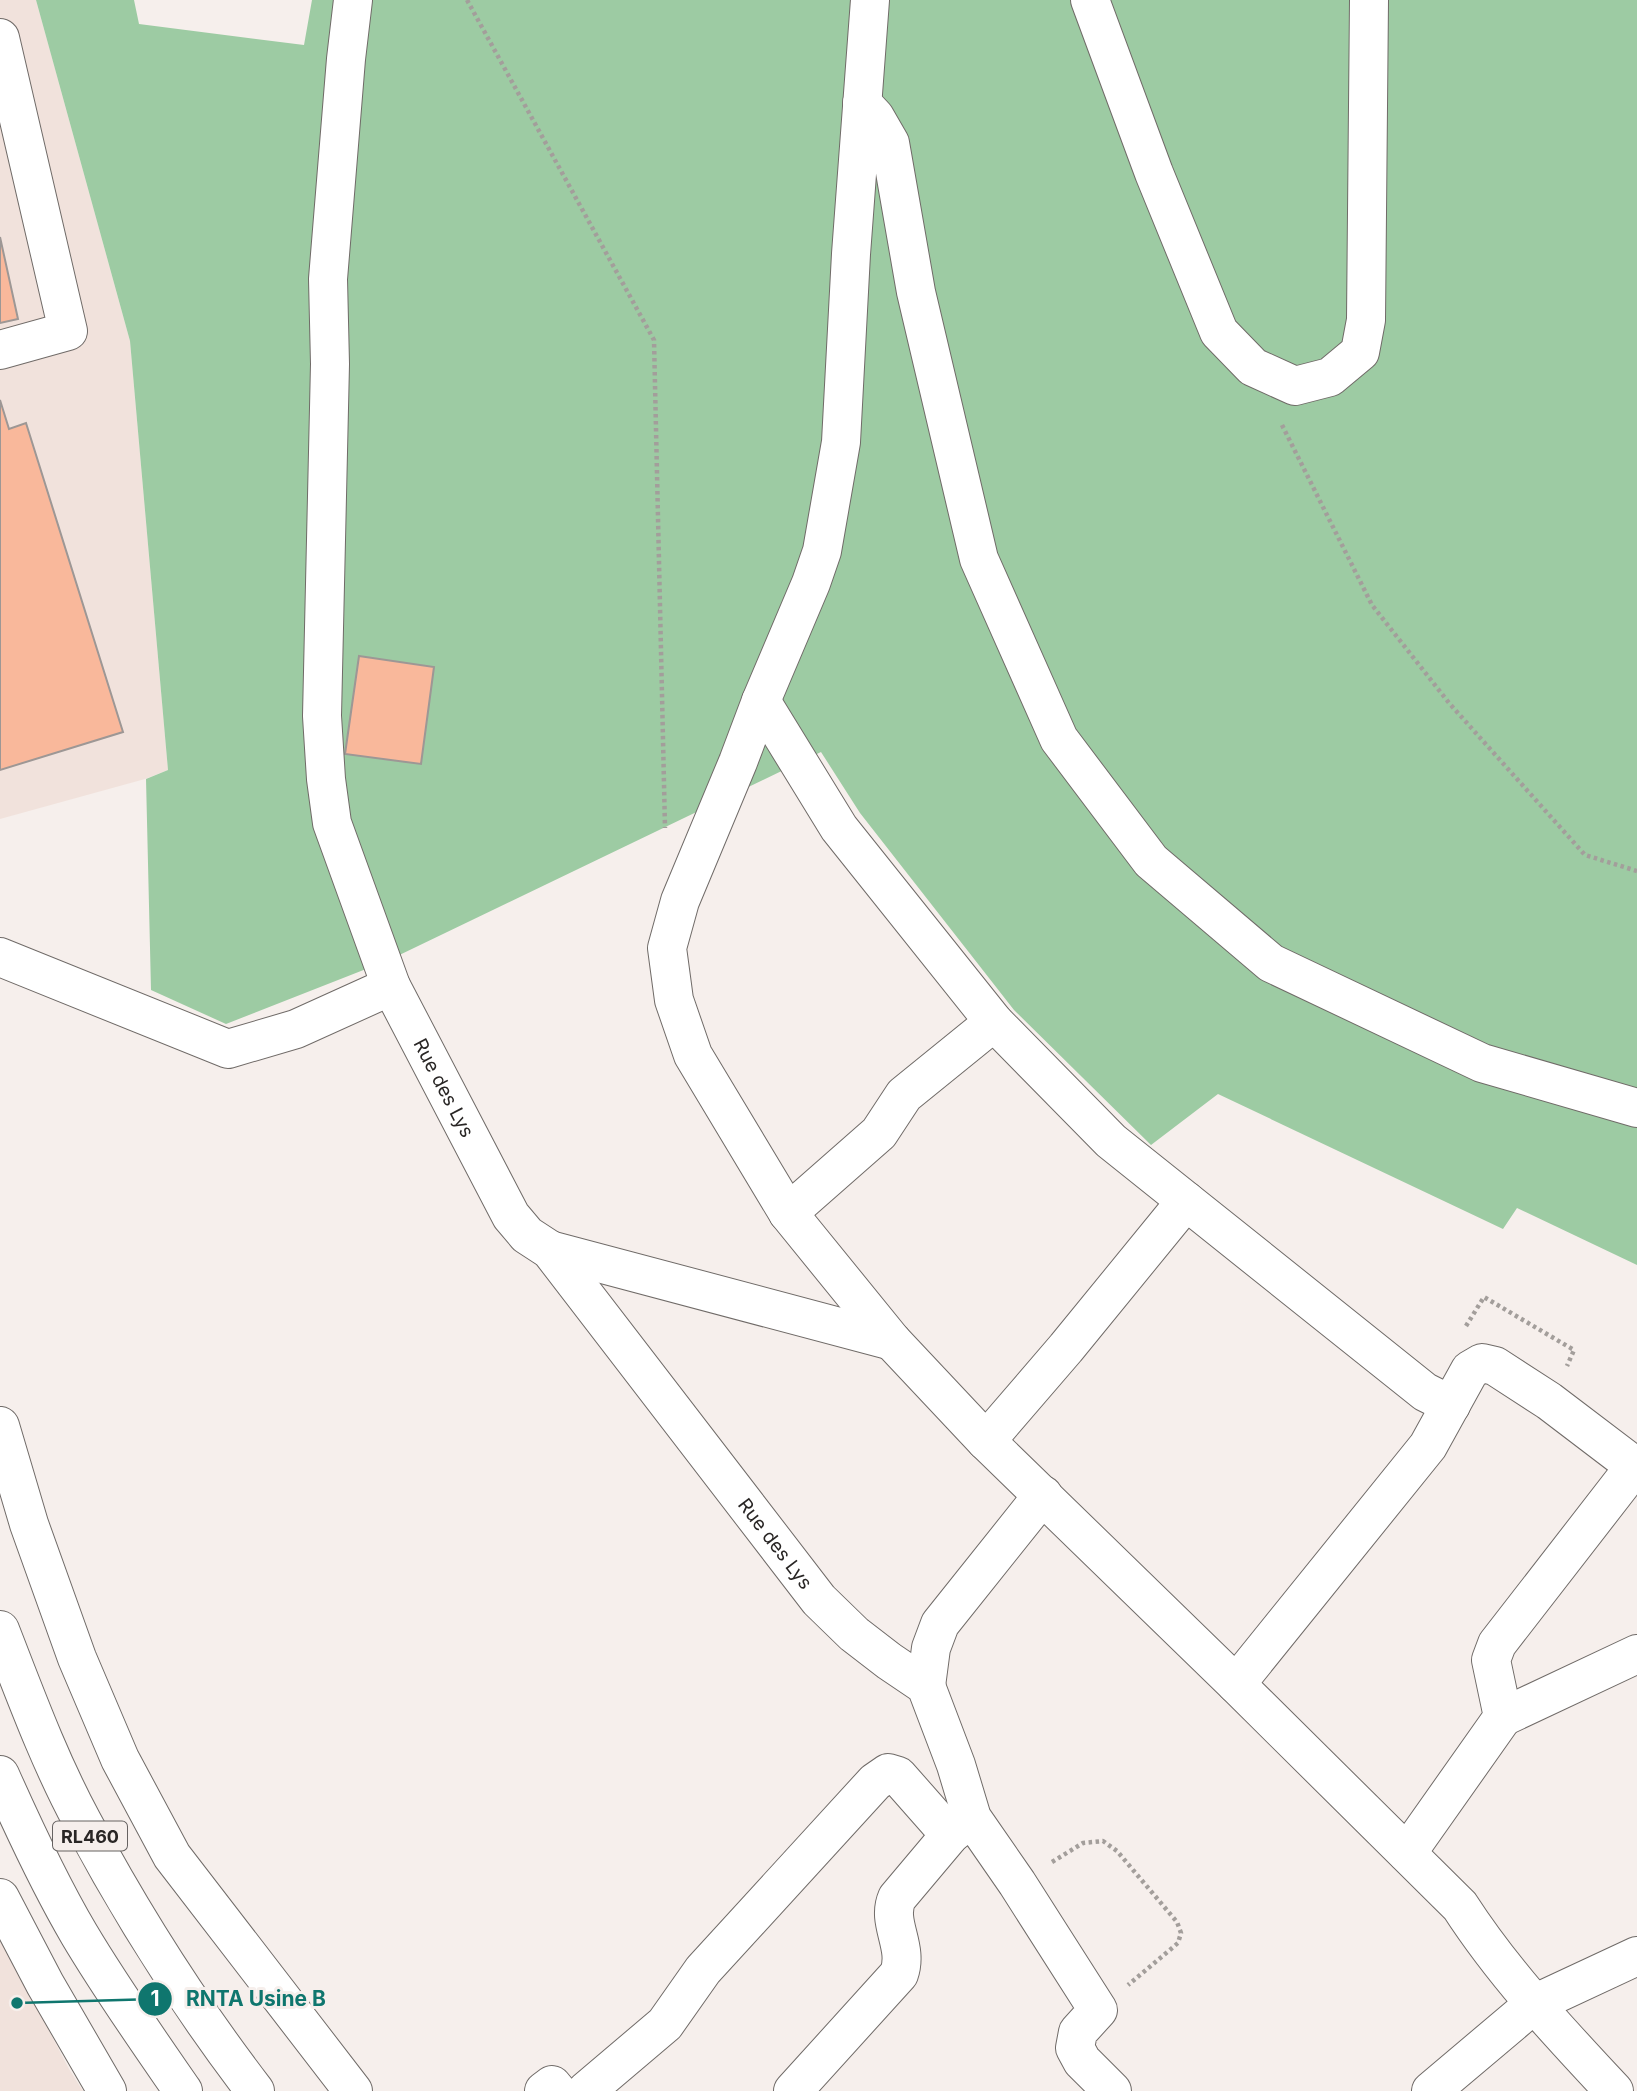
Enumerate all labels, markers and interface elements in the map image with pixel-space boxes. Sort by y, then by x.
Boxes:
street label: Rue des Lys [409,1035,479,1141]
street label: Rue des Lys [733,1494,818,1593]
road number: RL460 [53,1822,127,1850]
callout: RNTA Usine B [137,1978,340,2020]
text: 1 [150,1986,160,2011]
text: RNTA Usine B [186,1986,326,2011]

